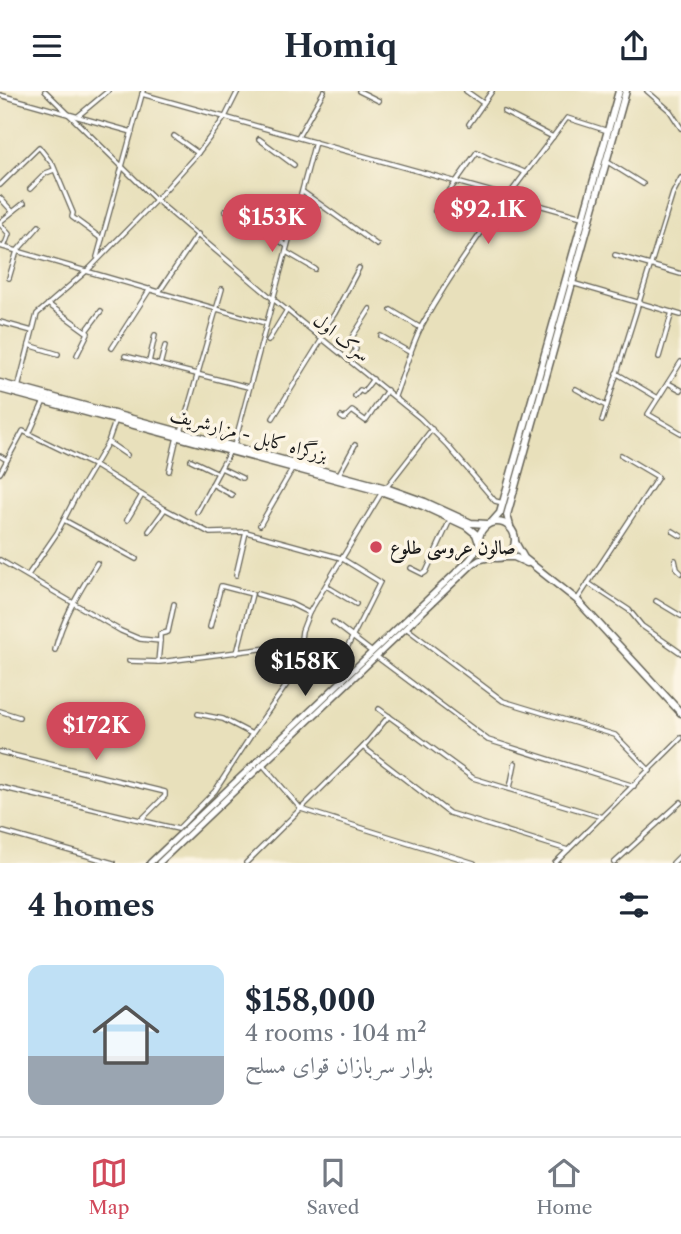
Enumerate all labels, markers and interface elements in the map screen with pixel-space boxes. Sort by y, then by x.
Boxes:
text: Homiq [284,26,397,65]
icon: menu [28,27,66,65]
icon: share [615,27,653,65]
pin: $92.1K [431,187,545,246]
pin: $153K [223,195,321,254]
text: $92.1K [450,195,526,223]
text: $153K [238,203,306,231]
street label: سرک اول [308,308,375,367]
street label: بزرگراه کابل - مزارشریف [167,401,331,469]
place label: صالون عروسی طلوع [390,536,516,563]
marker: صالون عروسی طلوع [368,539,384,555]
pin: $158K [256,639,354,698]
text: $158K [271,647,339,675]
pin: $172K [47,703,145,762]
text: $172K [62,711,130,739]
icon: filters [615,886,653,924]
text: 4 homes [28,887,155,924]
text: $158,000 [245,982,376,1019]
icon: home [84,993,168,1077]
text: 4 rooms · 104 m² [245,1019,427,1047]
text: بلوار سربازان قوای مسلح [245,1051,433,1079]
tab: Map [89,1154,129,1219]
tab: Saved [307,1154,359,1219]
tab: Home [537,1154,592,1219]

